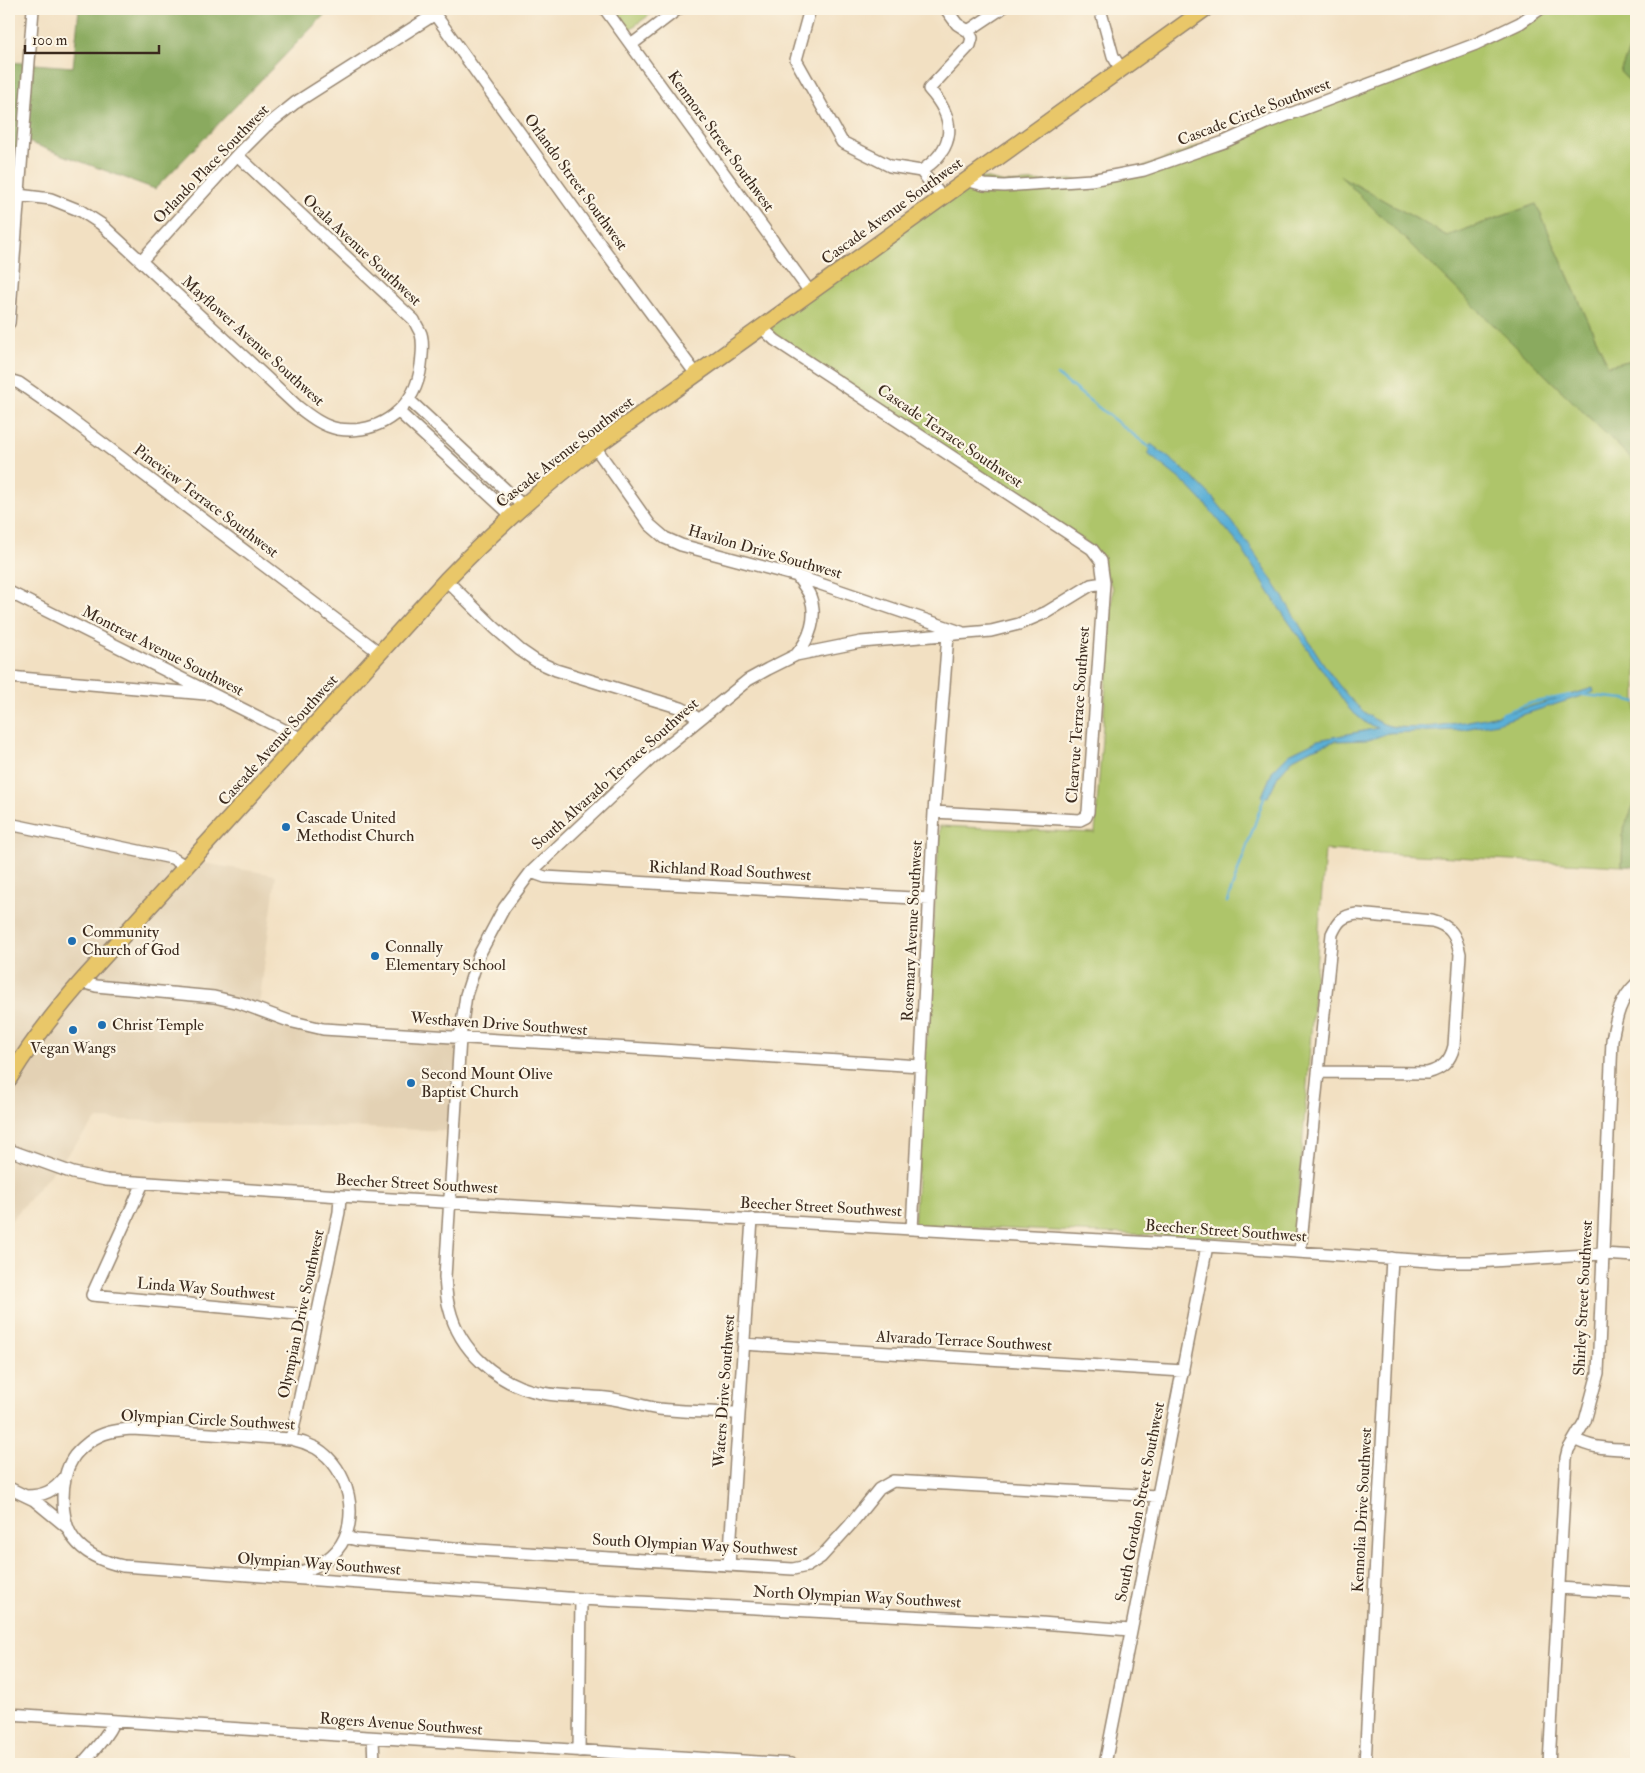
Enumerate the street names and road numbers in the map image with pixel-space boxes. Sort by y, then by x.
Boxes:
street label: Kenmore Street Southwest [663,67,779,215]
street label: Cascade Circle Southwest [1175,74,1333,150]
street label: Orlando Place Southwest [149,100,273,228]
street label: Orlando Street Southwest [520,110,632,254]
street label: Cascade Avenue Southwest [817,153,967,269]
street label: Ocala Avenue Southwest [298,190,426,310]
street label: Mayflower Avenue Southwest [177,271,329,411]
street label: Cascade Terrace Southwest [873,380,1027,492]
street label: Cascade Avenue Southwest [492,392,638,512]
street label: Pineview Terrace Southwest [130,440,282,562]
street label: Havilon Drive Southwest [686,520,844,584]
street label: Montreat Avenue Southwest [79,601,247,701]
street label: Clearvue Terrace Southwest [1062,626,1094,804]
street label: Cascade Avenue Southwest [214,670,342,810]
street label: South Alvarado Terrace Southwest [527,694,703,854]
street label: Rosemary Avenue Southwest [897,840,927,1022]
street label: Richland Road Southwest [648,857,812,885]
street label: Westhaven Drive Southwest [409,1008,588,1040]
street label: Beecher Street Southwest [336,1170,498,1198]
street label: Beecher Street Southwest [740,1193,902,1221]
street label: Beecher Street Southwest [1145,1215,1307,1247]
street label: Shirley Street Southwest [1569,1220,1597,1376]
street label: Olympian Drive Southwest [273,1228,330,1400]
street label: Linda Way Southwest [136,1273,276,1305]
street label: Waters Drive Southwest [709,1314,739,1469]
street label: Alvarado Terrace Southwest [875,1326,1052,1356]
street label: South Gordon Street Southwest [1111,1400,1169,1604]
street label: Olympian Circle Southwest [120,1405,296,1436]
street label: Kennolia Drive Southwest [1348,1427,1376,1593]
street label: South Olympian Way Southwest [592,1530,798,1561]
street label: Olympian Way Southwest [236,1548,401,1581]
street label: North Olympian Way Southwest [752,1582,962,1613]
street label: Rogers Avenue Southwest [319,1708,483,1740]

